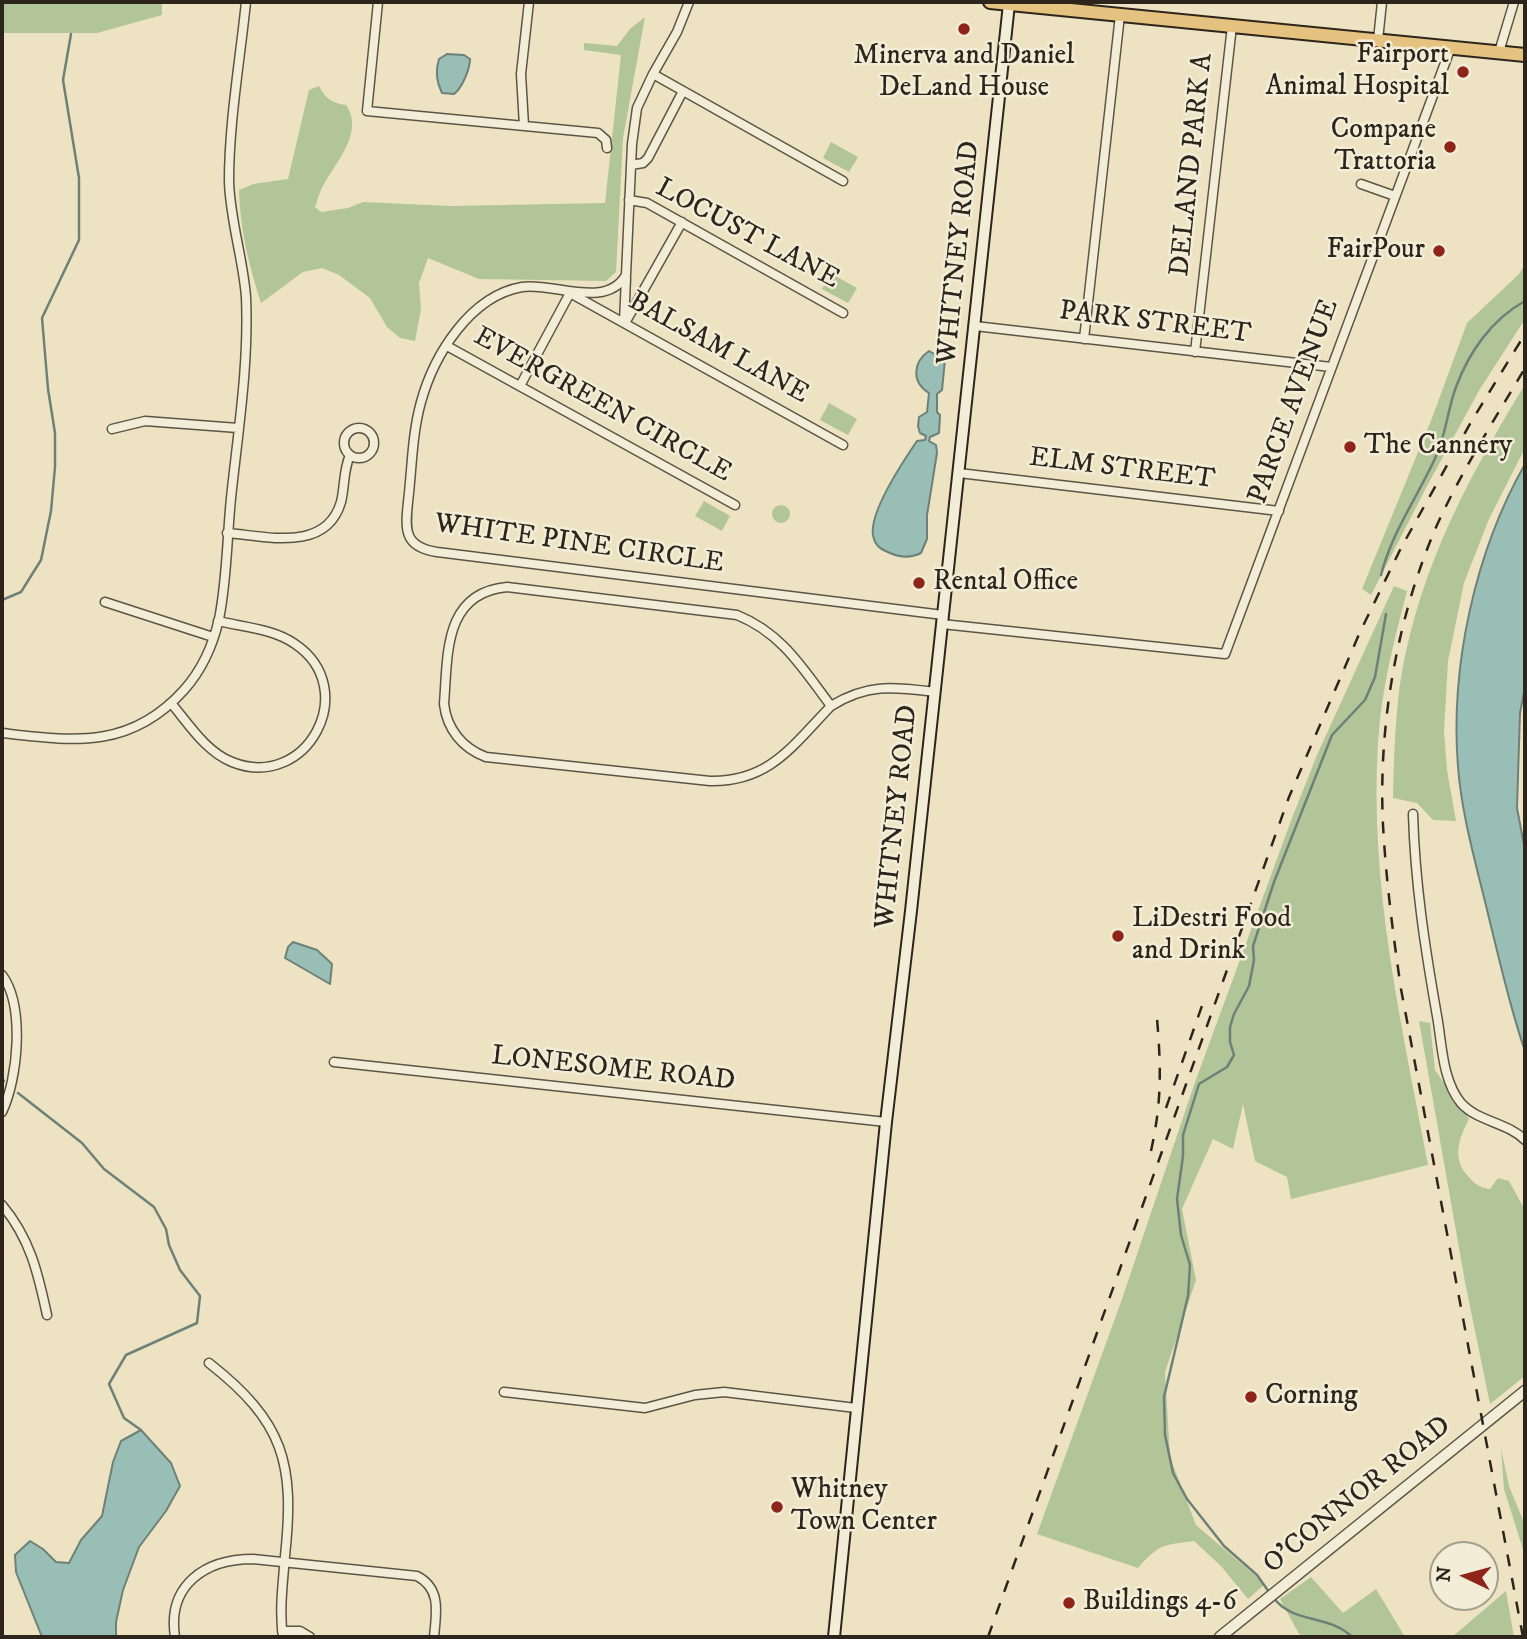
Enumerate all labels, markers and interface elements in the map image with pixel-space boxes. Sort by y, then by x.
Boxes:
marker: Minerva and Daniel DeLand House [956,21,972,37]
place label: Fairport Animal Hospital [1265,39,1449,105]
place label: Minerva and Daniel DeLand House [854,40,1074,106]
street label: DELAND PARK A [1165,52,1221,278]
marker: Fairport Animal Hospital [1455,64,1471,80]
place label: Compane Trattoria [1331,114,1436,180]
street label: WHITNEY ROAD [932,139,988,367]
marker: Compane Trattoria [1442,139,1458,155]
street label: LOCUST LANE [649,172,845,298]
place label: FairPour [1326,234,1425,268]
marker: FairPour [1431,243,1447,259]
street label: BALSAM LANE [622,286,814,412]
street label: PARCE AVENUE [1242,295,1348,509]
street label: PARK STREET [1057,296,1253,352]
street label: EVERGREEN CIRCLE [467,321,737,491]
place label: The Cannery [1364,430,1512,464]
marker: The Cannery [1342,439,1358,455]
street label: ELM STREET [1027,442,1217,498]
street label: WHITE PINE CIRCLE [432,508,726,582]
place label: Rental Office [933,566,1078,600]
marker: Rental Office [911,575,927,591]
street label: WHITNEY ROAD [870,703,926,931]
place label: LiDestri Food and Drink [1132,903,1291,969]
marker: LiDestri Food and Drink [1110,928,1126,944]
street label: LONESOME ROAD [489,1040,737,1100]
place label: Corning [1265,1380,1358,1414]
marker: Corning [1243,1389,1259,1405]
street label: O'CONNOR ROAD [1257,1410,1459,1582]
place label: Whitney Town Center [791,1474,937,1540]
marker: Whitney Town Center [769,1499,785,1515]
north arrow [1429,1541,1499,1611]
place label: Buildings 4-6 [1083,1586,1237,1620]
marker: Buildings 4-6 [1061,1595,1077,1611]

